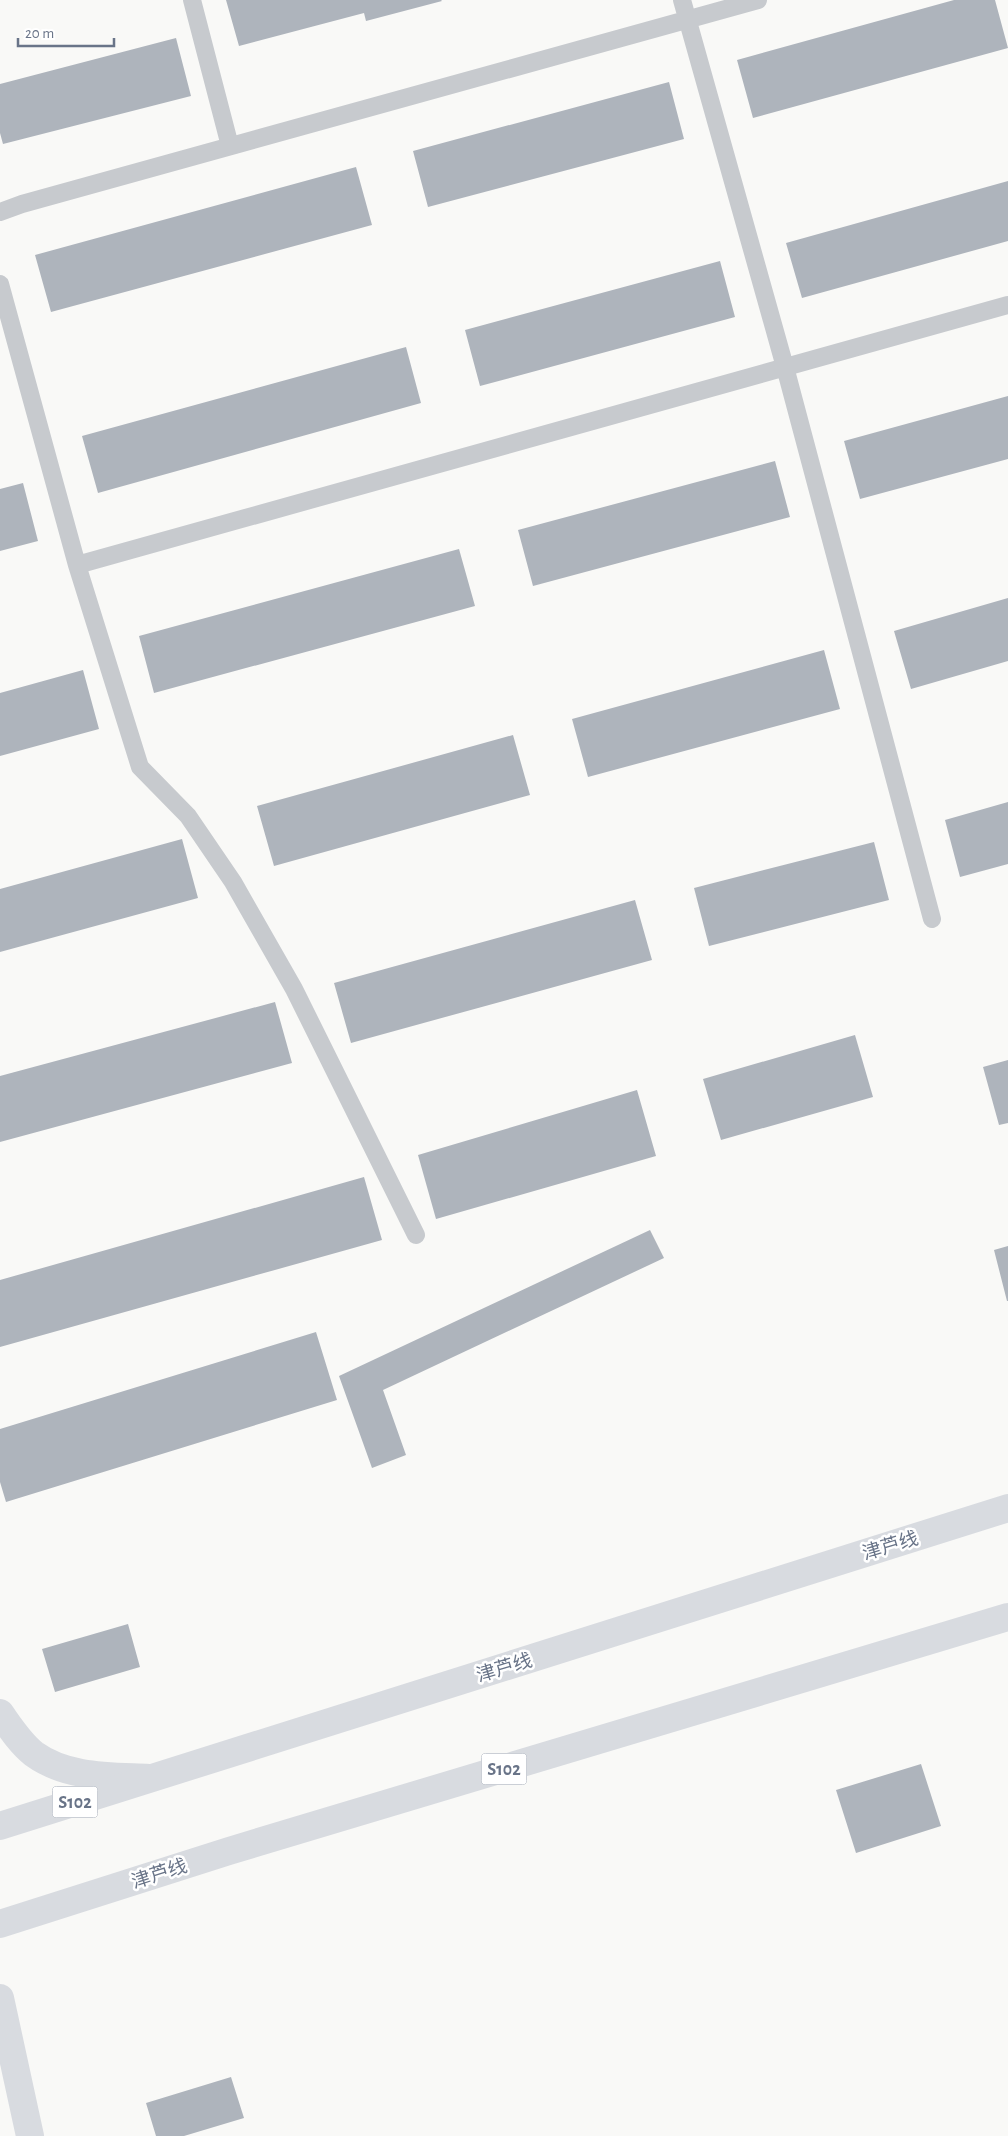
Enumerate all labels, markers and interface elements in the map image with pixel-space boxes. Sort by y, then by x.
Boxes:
scale bar [18,15,114,47]
text: 20 m [25,26,54,41]
street label: 津芦线 [860,1528,920,1564]
street label: 津芦线 [474,1650,534,1686]
road number: S102 [482,1754,526,1785]
road number: S102 [52,1786,98,1818]
street label: 津芦线 [129,1856,190,1892]

